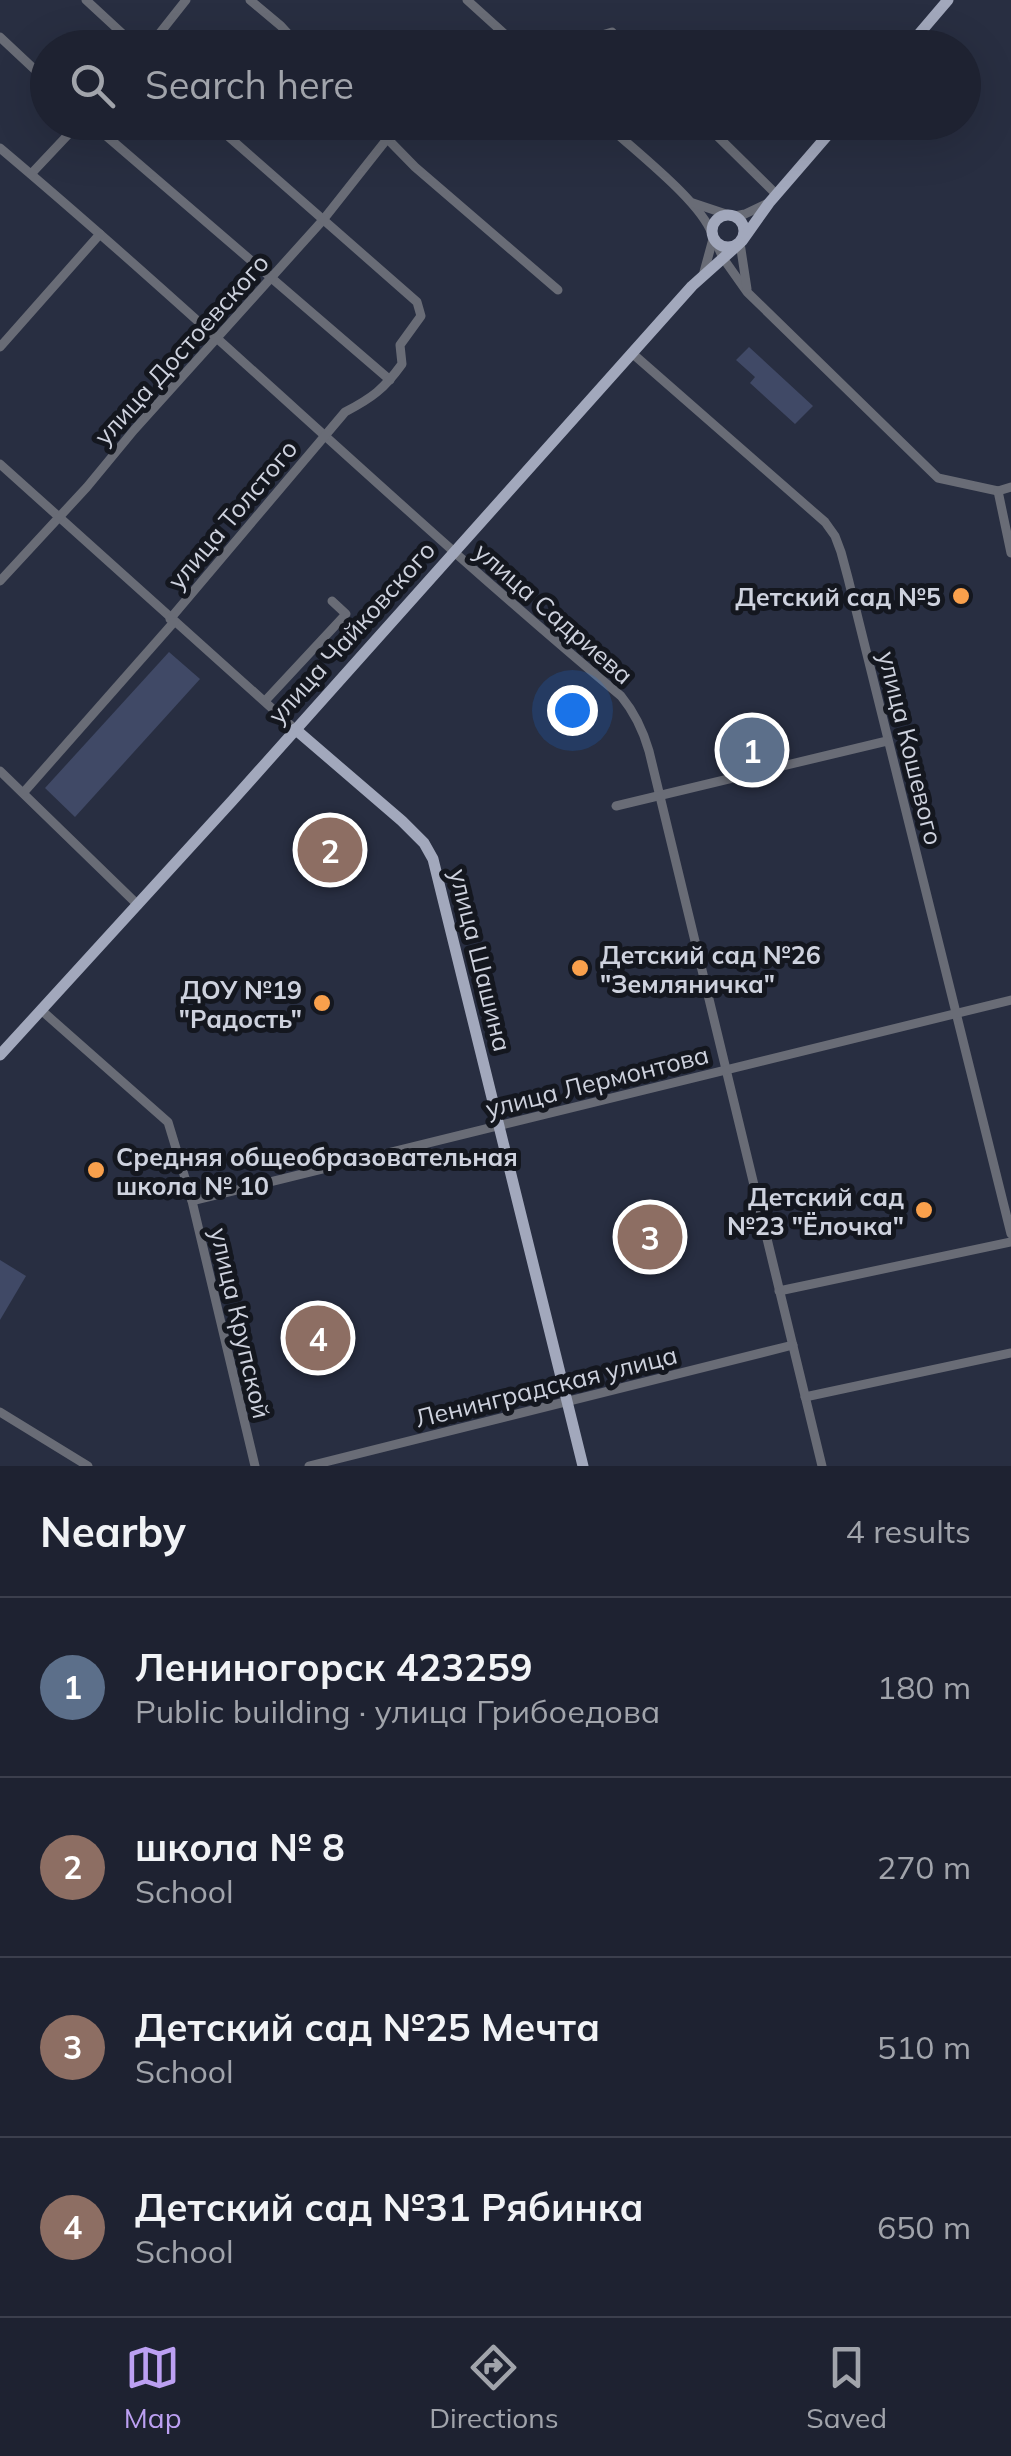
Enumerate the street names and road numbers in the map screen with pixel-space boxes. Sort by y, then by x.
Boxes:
street label: улица Достоевского [87,247,275,451]
street label: улица Толстого [160,433,304,595]
street label: улица Чайковского [261,534,441,730]
street label: улица Садриева [468,536,640,690]
street label: улица Кошевого [872,648,950,848]
street label: улица Шашина [443,865,519,1055]
street label: улица Лермонтова [482,1038,712,1124]
street label: улица Крупской [204,1225,278,1421]
street label: Ленинградская улица [412,1338,680,1434]

